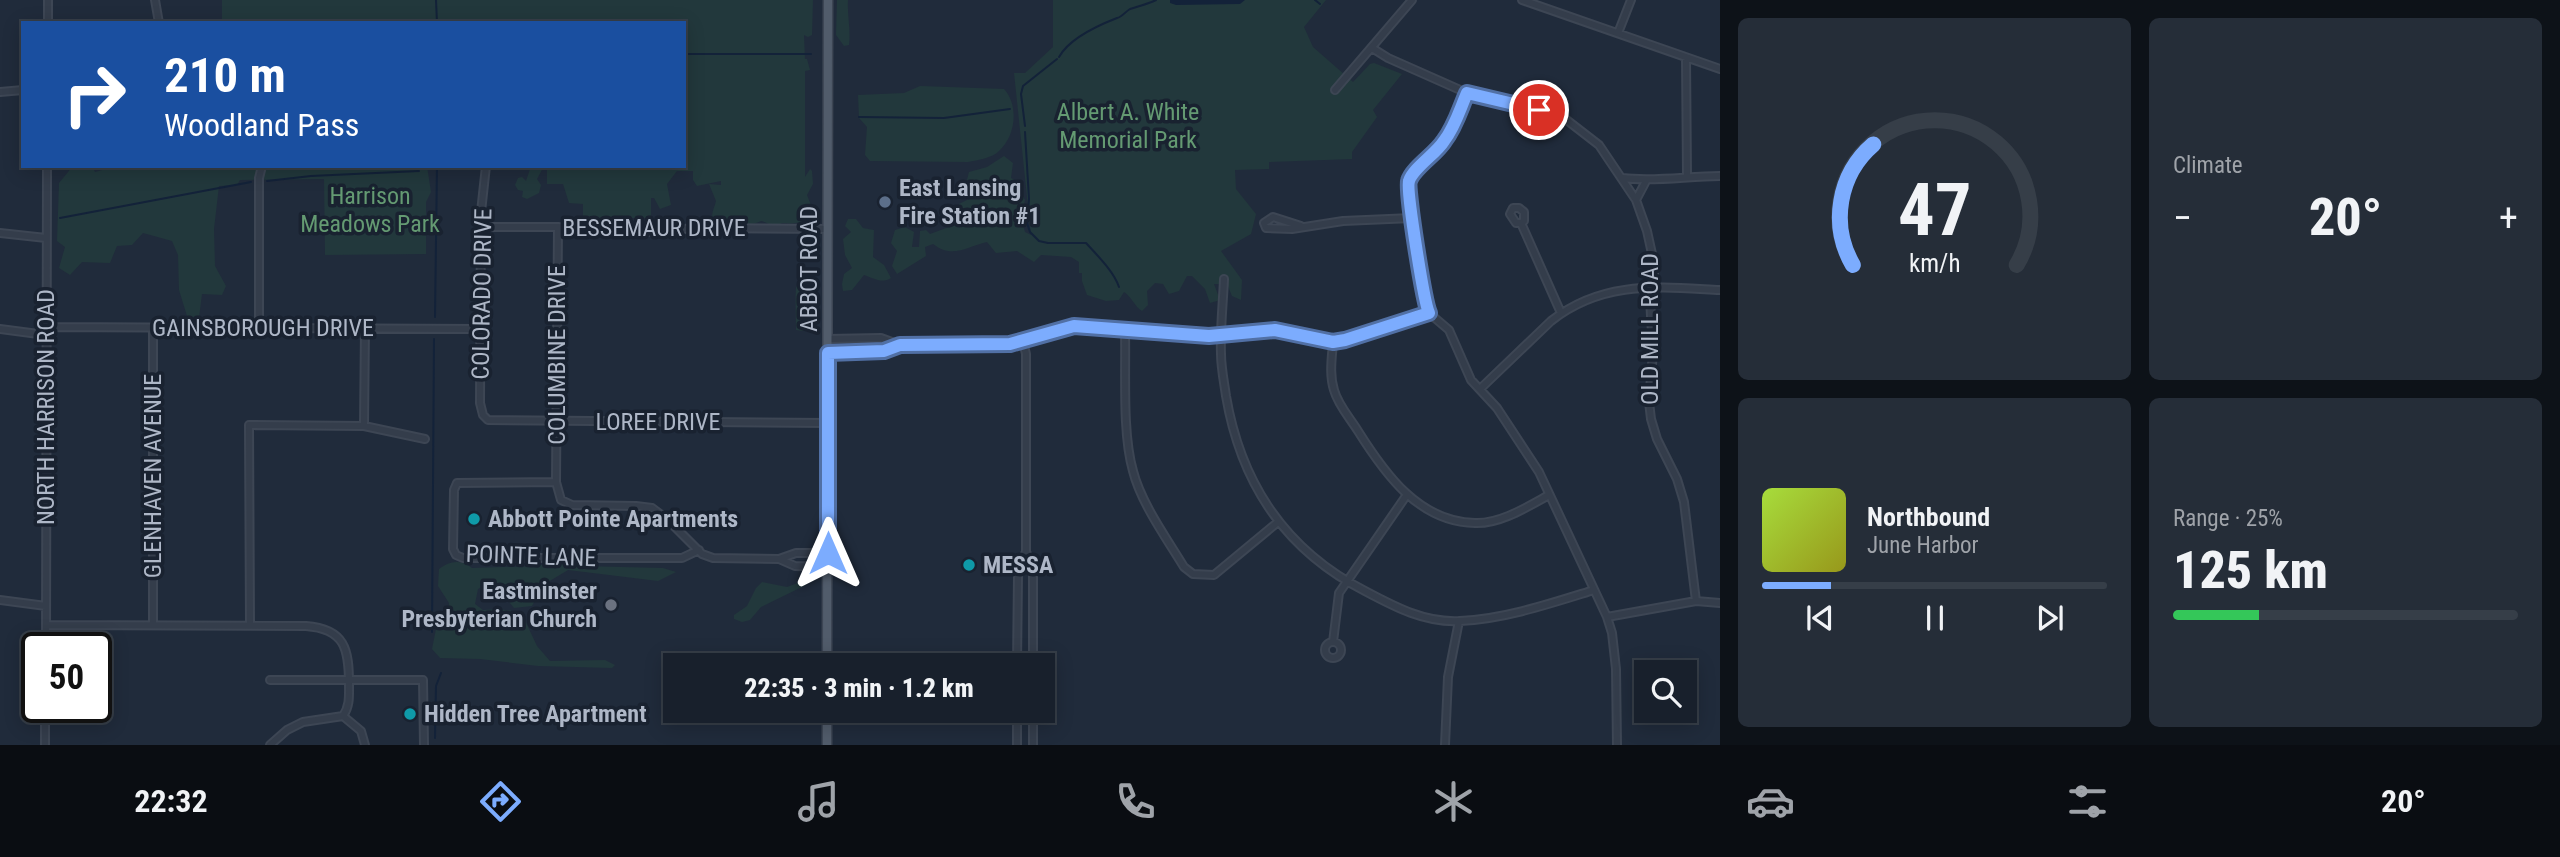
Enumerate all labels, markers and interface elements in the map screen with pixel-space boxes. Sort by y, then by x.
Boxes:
text: 210 m [164,47,286,104]
icon: right [49,49,140,140]
pin [1509,80,1569,140]
icon: arrive [1520,91,1558,129]
park label: Albert A. White Memorial Park [1057,98,1199,154]
text: Woodland Pass [164,106,359,144]
text: Climate [2173,152,2243,179]
text: 47 [1898,167,1971,253]
place label: East Lansing Fire Station #1 [899,174,1040,230]
park label: Harrison Meadows Park [300,182,440,238]
text: 20° [2309,187,2382,248]
marker: East Lansing Fire Station #1 [877,194,893,210]
text: − [2173,196,2192,240]
text: + [2499,196,2518,240]
street label: ABBOT ROAD [795,206,823,332]
street label: COLORADO DRIVE [467,208,497,380]
street label: BESSEMAUR DRIVE [562,214,746,242]
text: km/h [1909,249,1960,278]
street label: OLD MILL ROAD [1636,253,1664,405]
street label: COLUMBINE DRIVE [543,265,571,445]
street label: NORTH HARRISON ROAD [32,289,60,525]
street label: GAINSBOROUGH DRIVE [152,314,374,342]
street label: GLENHAVEN AVENUE [139,374,167,578]
street label: LOREE DRIVE [595,408,721,436]
text: Northbound [1867,502,1990,532]
place label: Abbott Pointe Apartments [488,505,738,533]
text: Range · 25% [2173,505,2283,532]
marker: Abbott Pointe Apartments [466,511,482,527]
position arrow [791,516,865,590]
text: June Harbor [1867,532,1979,559]
street label: POINTE LANE [465,540,597,572]
text: 125 km [2173,540,2328,601]
place label: MESSA [983,551,1054,579]
marker: MESSA [961,557,977,573]
place label: Eastminster Presbyterian Church [401,577,597,633]
marker: Eastminster Presbyterian Church [603,597,619,613]
icon: previous [1801,599,1839,637]
icon: pause [1916,599,1954,637]
icon: next [2031,599,2069,637]
speed limit sign: 50 [21,632,112,723]
map controls [1634,660,1697,723]
button: search [1634,660,1697,723]
text: 22:35 · 3 min · 1.2 km [744,673,974,703]
place label: Hidden Tree Apartment [424,700,647,728]
marker: Hidden Tree Apartment [402,706,418,722]
icon: directions [476,777,525,826]
icon: music [794,777,843,826]
icon: phone [1111,777,1160,826]
icon: climate [1429,777,1478,826]
icon: car [1746,777,1795,826]
icon: filters [2063,777,2112,826]
text: 22:32 [134,782,208,820]
text: 20° [2381,782,2426,820]

